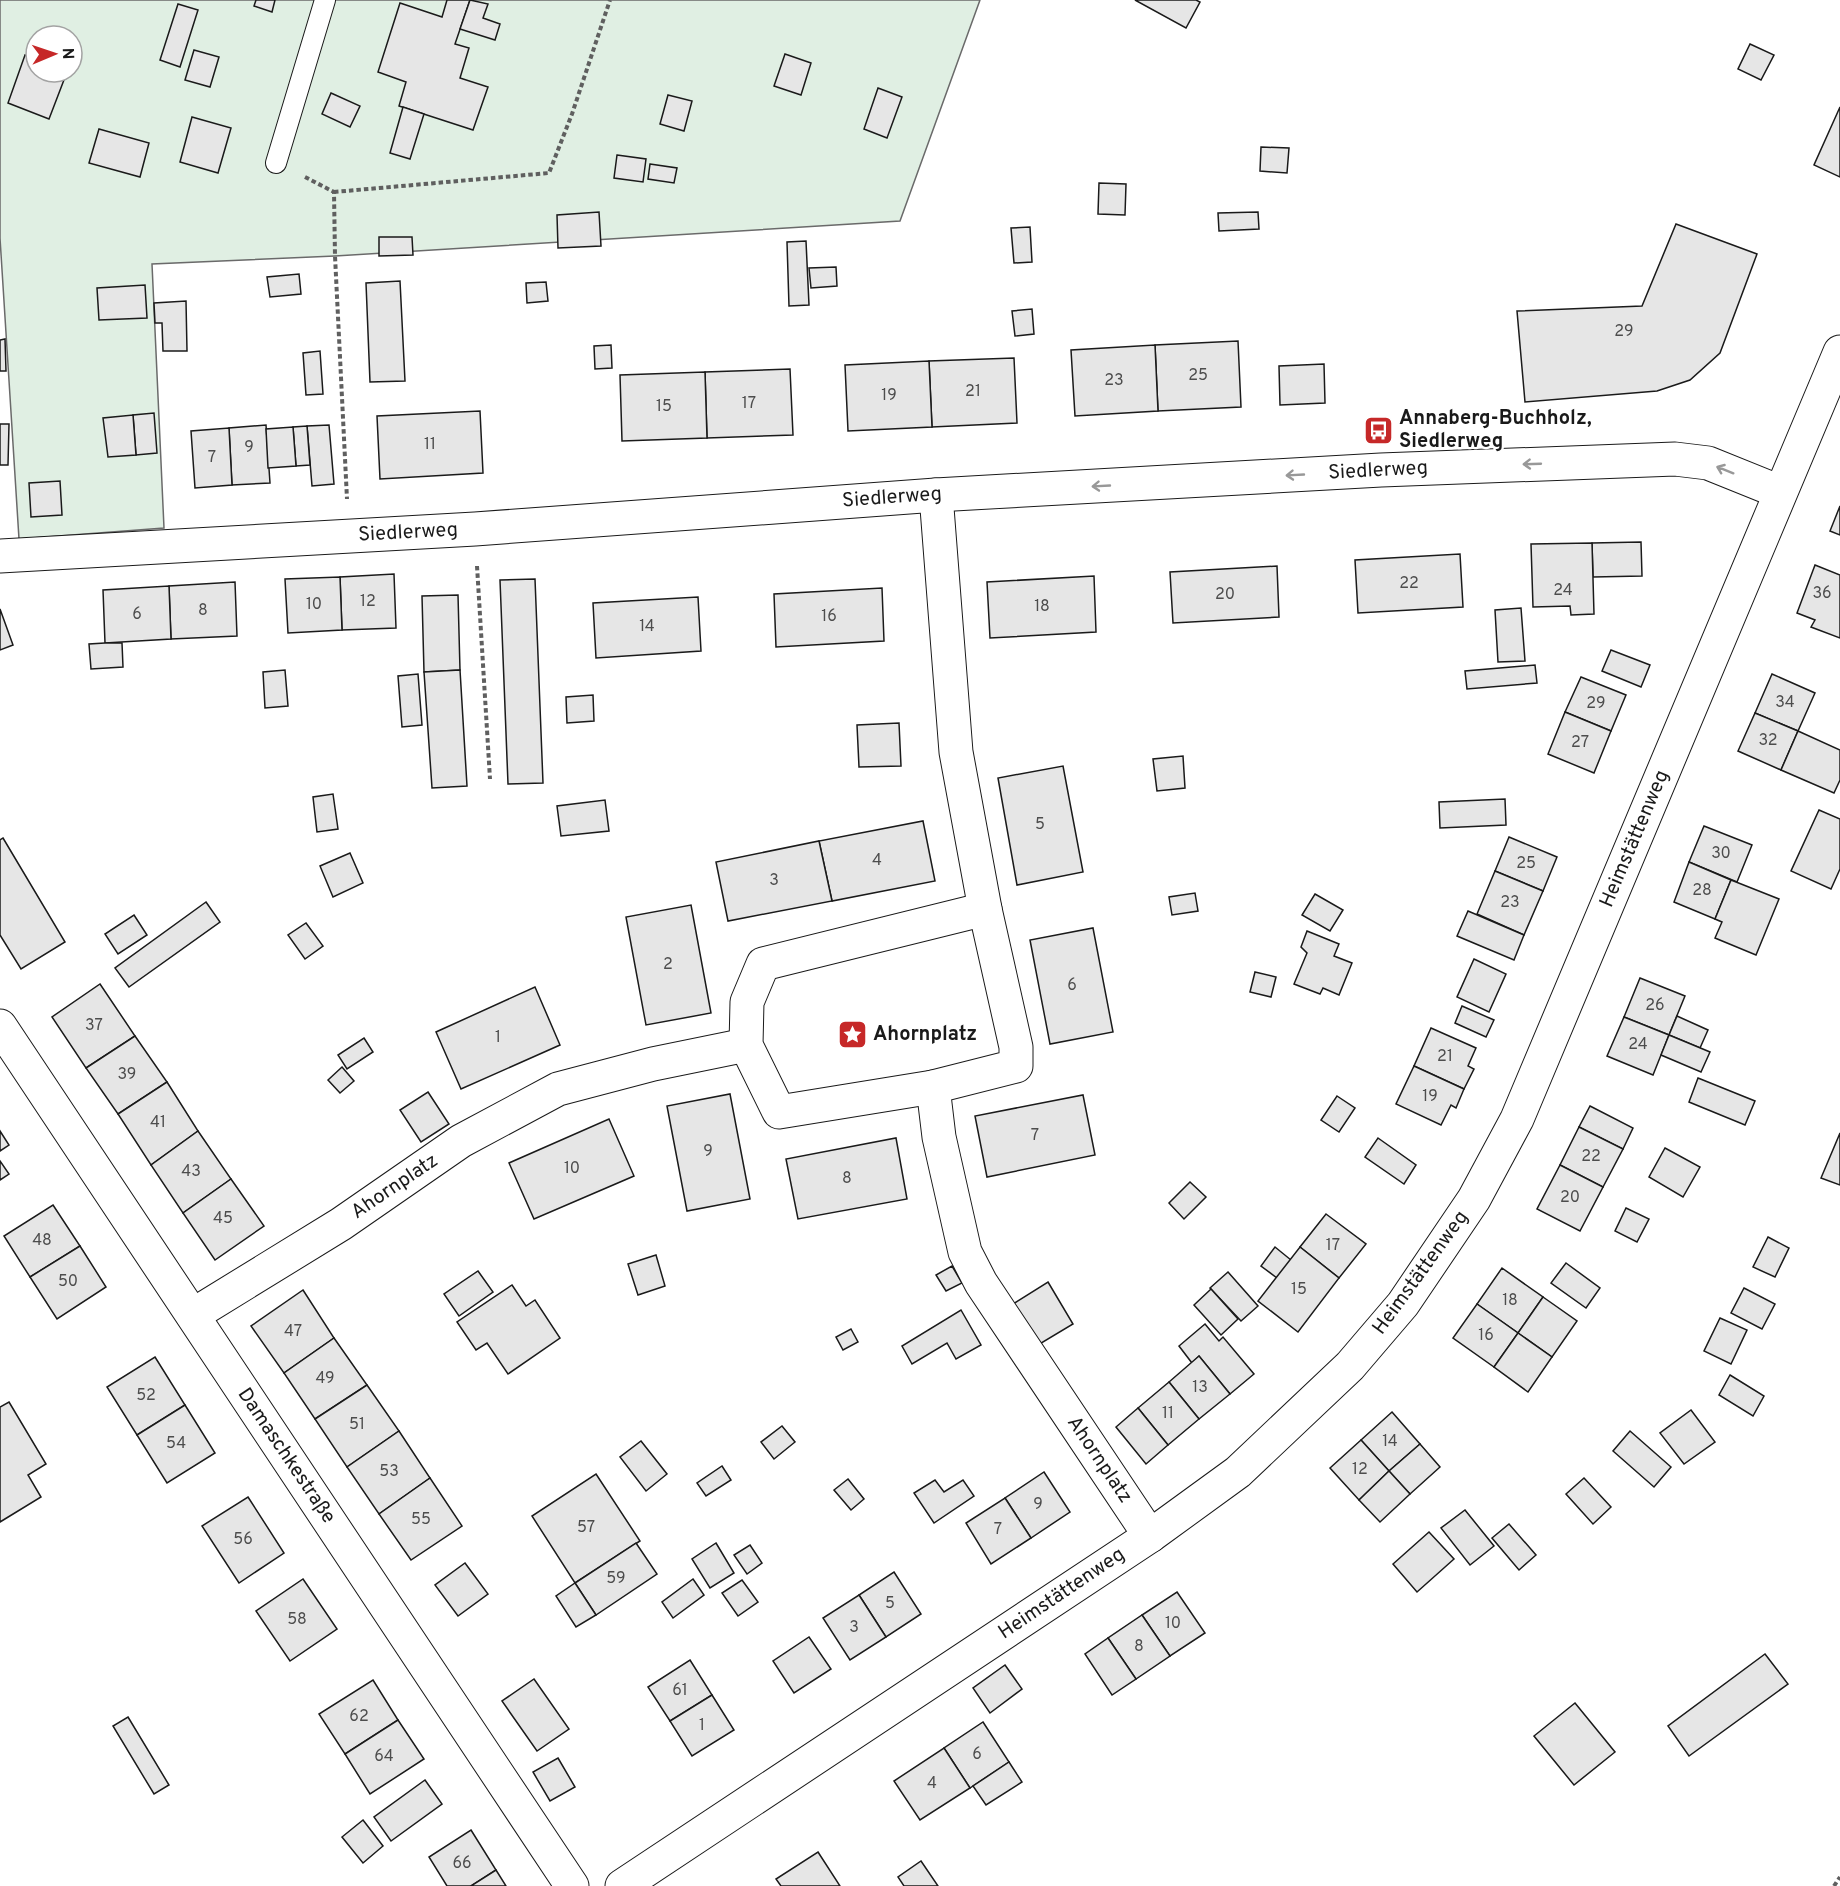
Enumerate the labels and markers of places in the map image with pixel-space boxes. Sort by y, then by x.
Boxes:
place label: Annaberg-Buchholz, Siedlerweg [1399,406,1592,455]
bus stop icon: Annaberg-Buchholz, Siedlerweg [1362,415,1394,447]
place icon: Ahornplatz [836,1019,868,1051]
place label: Ahornplatz [873,1022,977,1048]

